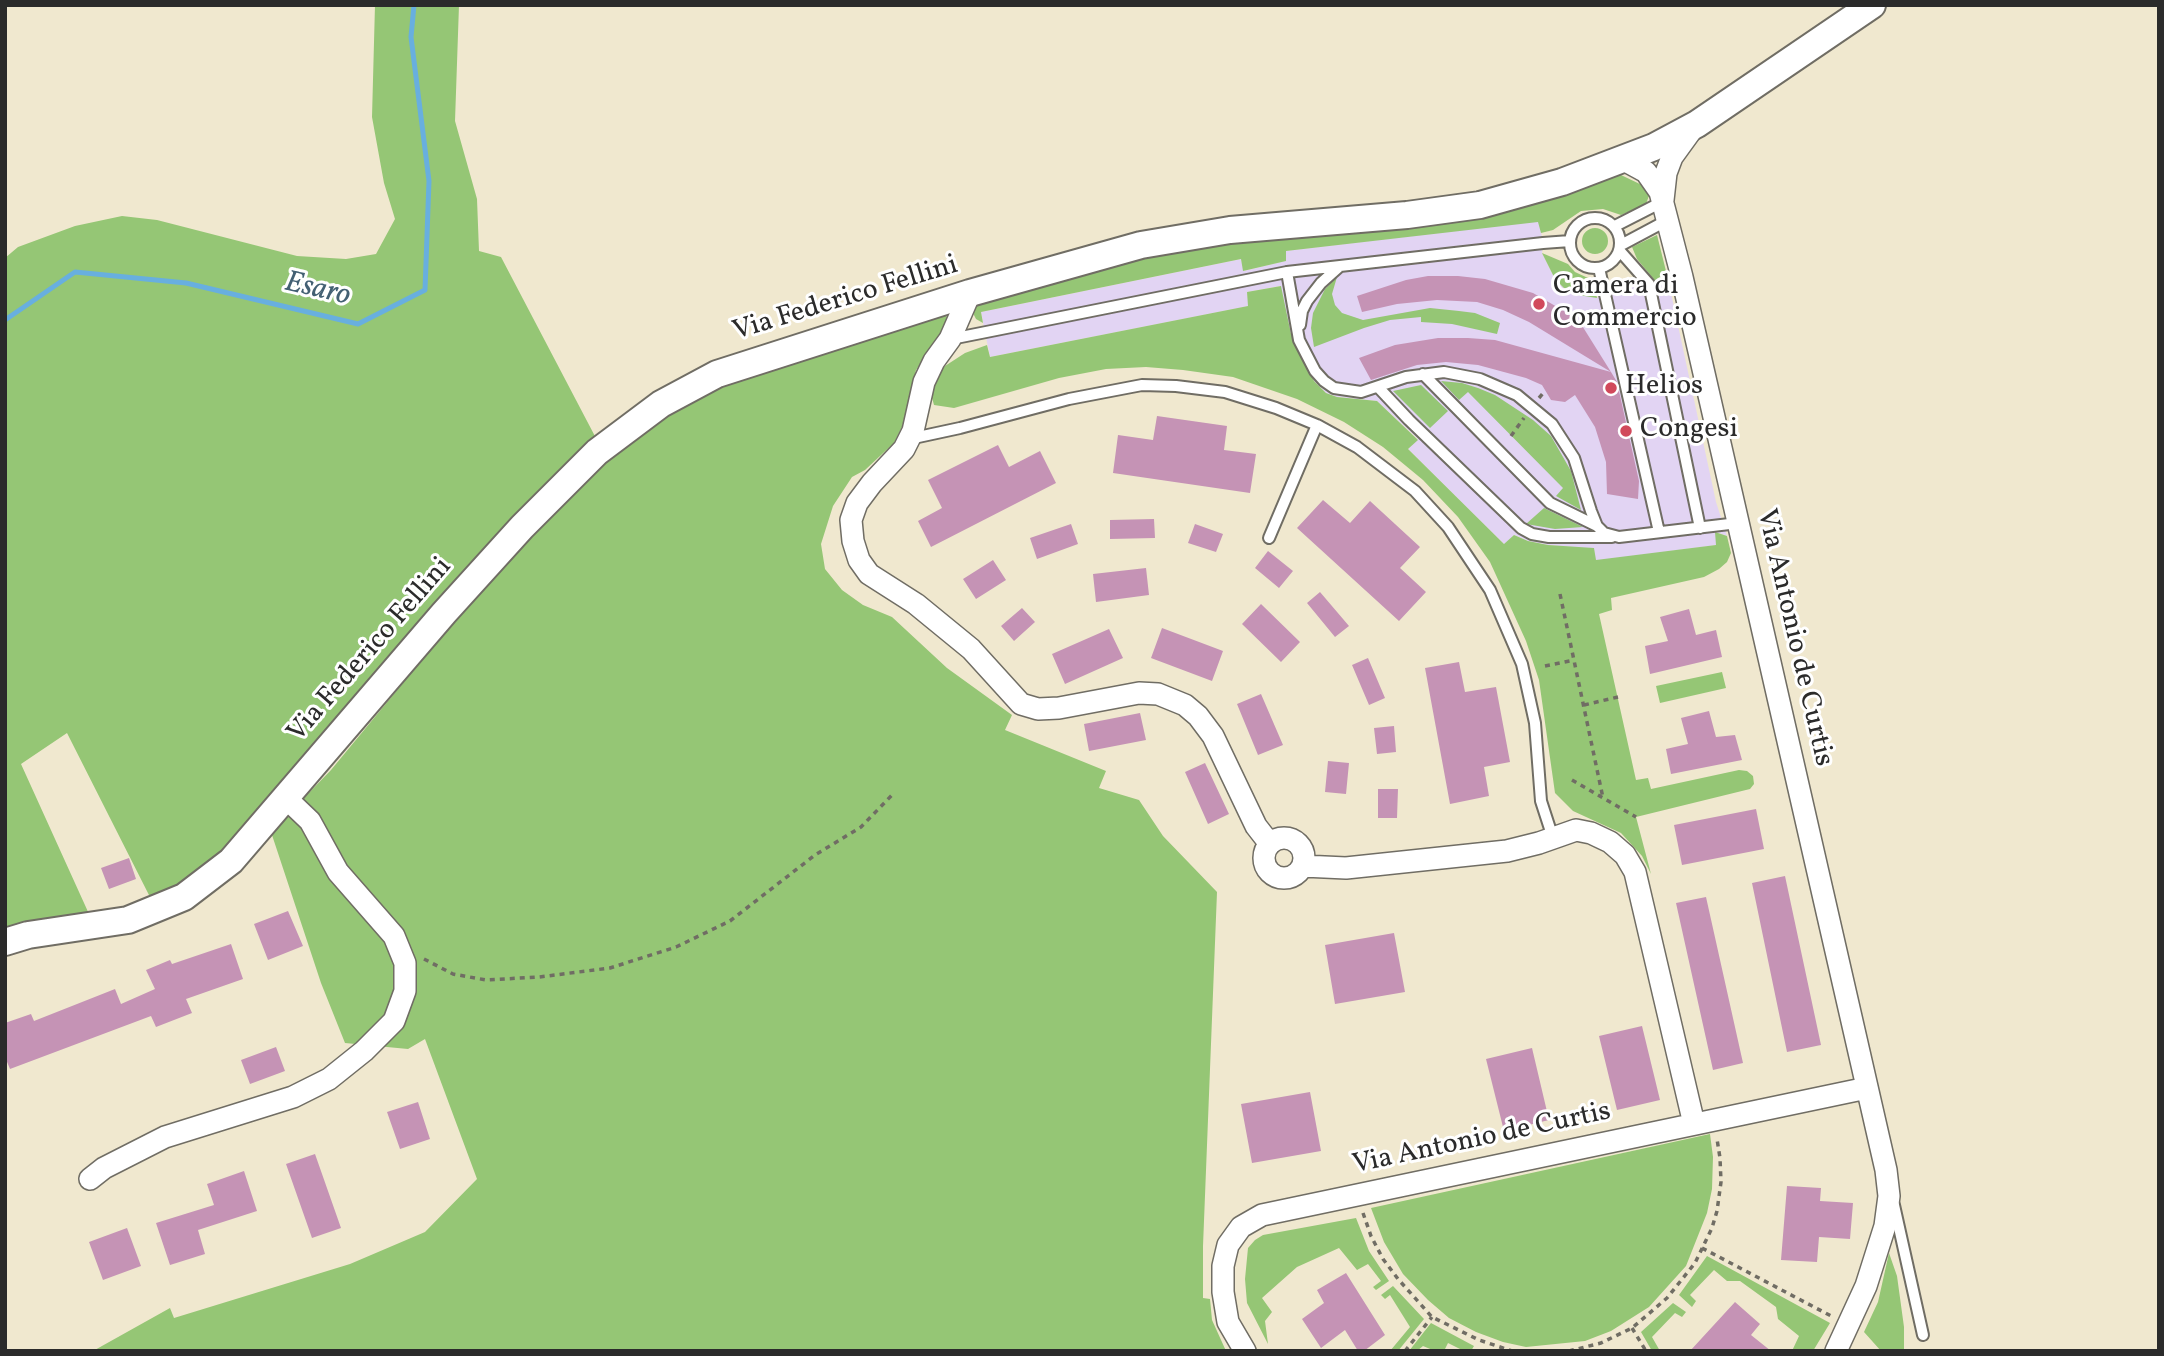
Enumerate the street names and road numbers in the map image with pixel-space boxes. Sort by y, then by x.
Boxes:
street label: Via Federico Fellini [729,250,963,350]
street label: Via Antonio de Curtis [1747,506,1839,770]
street label: Via Federico Fellini [282,552,460,750]
street label: Via Antonio de Curtis [1350,1096,1614,1184]

